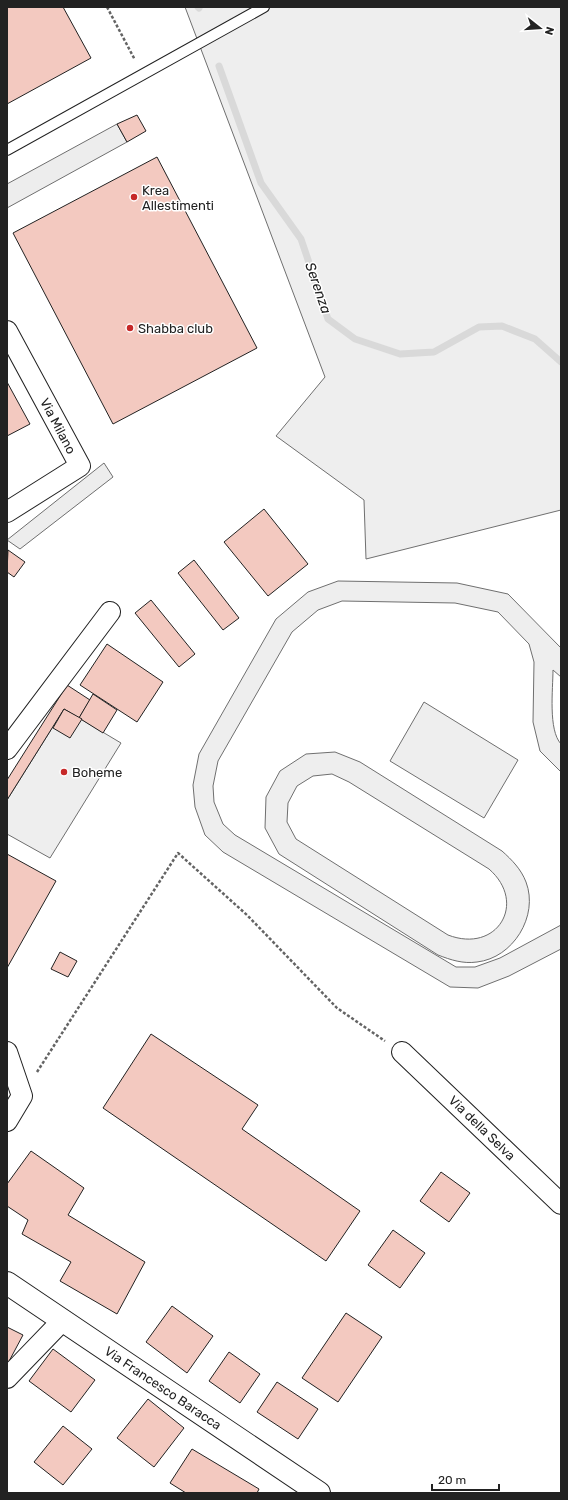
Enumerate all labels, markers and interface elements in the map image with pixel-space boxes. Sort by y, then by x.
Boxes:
north arrow [520,8,560,48]
text: N [542,25,556,37]
place label: Krea Allestimenti [142,183,214,213]
marker: Krea Allestimenti [129,192,139,202]
water label: Serenza [301,260,335,316]
place label: Shabba club [138,321,213,336]
marker: Shabba club [125,323,135,333]
street label: Via Milano [37,395,79,457]
place label: Boheme [72,765,122,780]
marker: Boheme [59,767,69,777]
street label: Via della Selva [446,1093,518,1163]
street label: Via Francesco Baracca [102,1343,224,1433]
scale bar [432,1466,499,1492]
text: 20 m [438,1473,466,1487]

